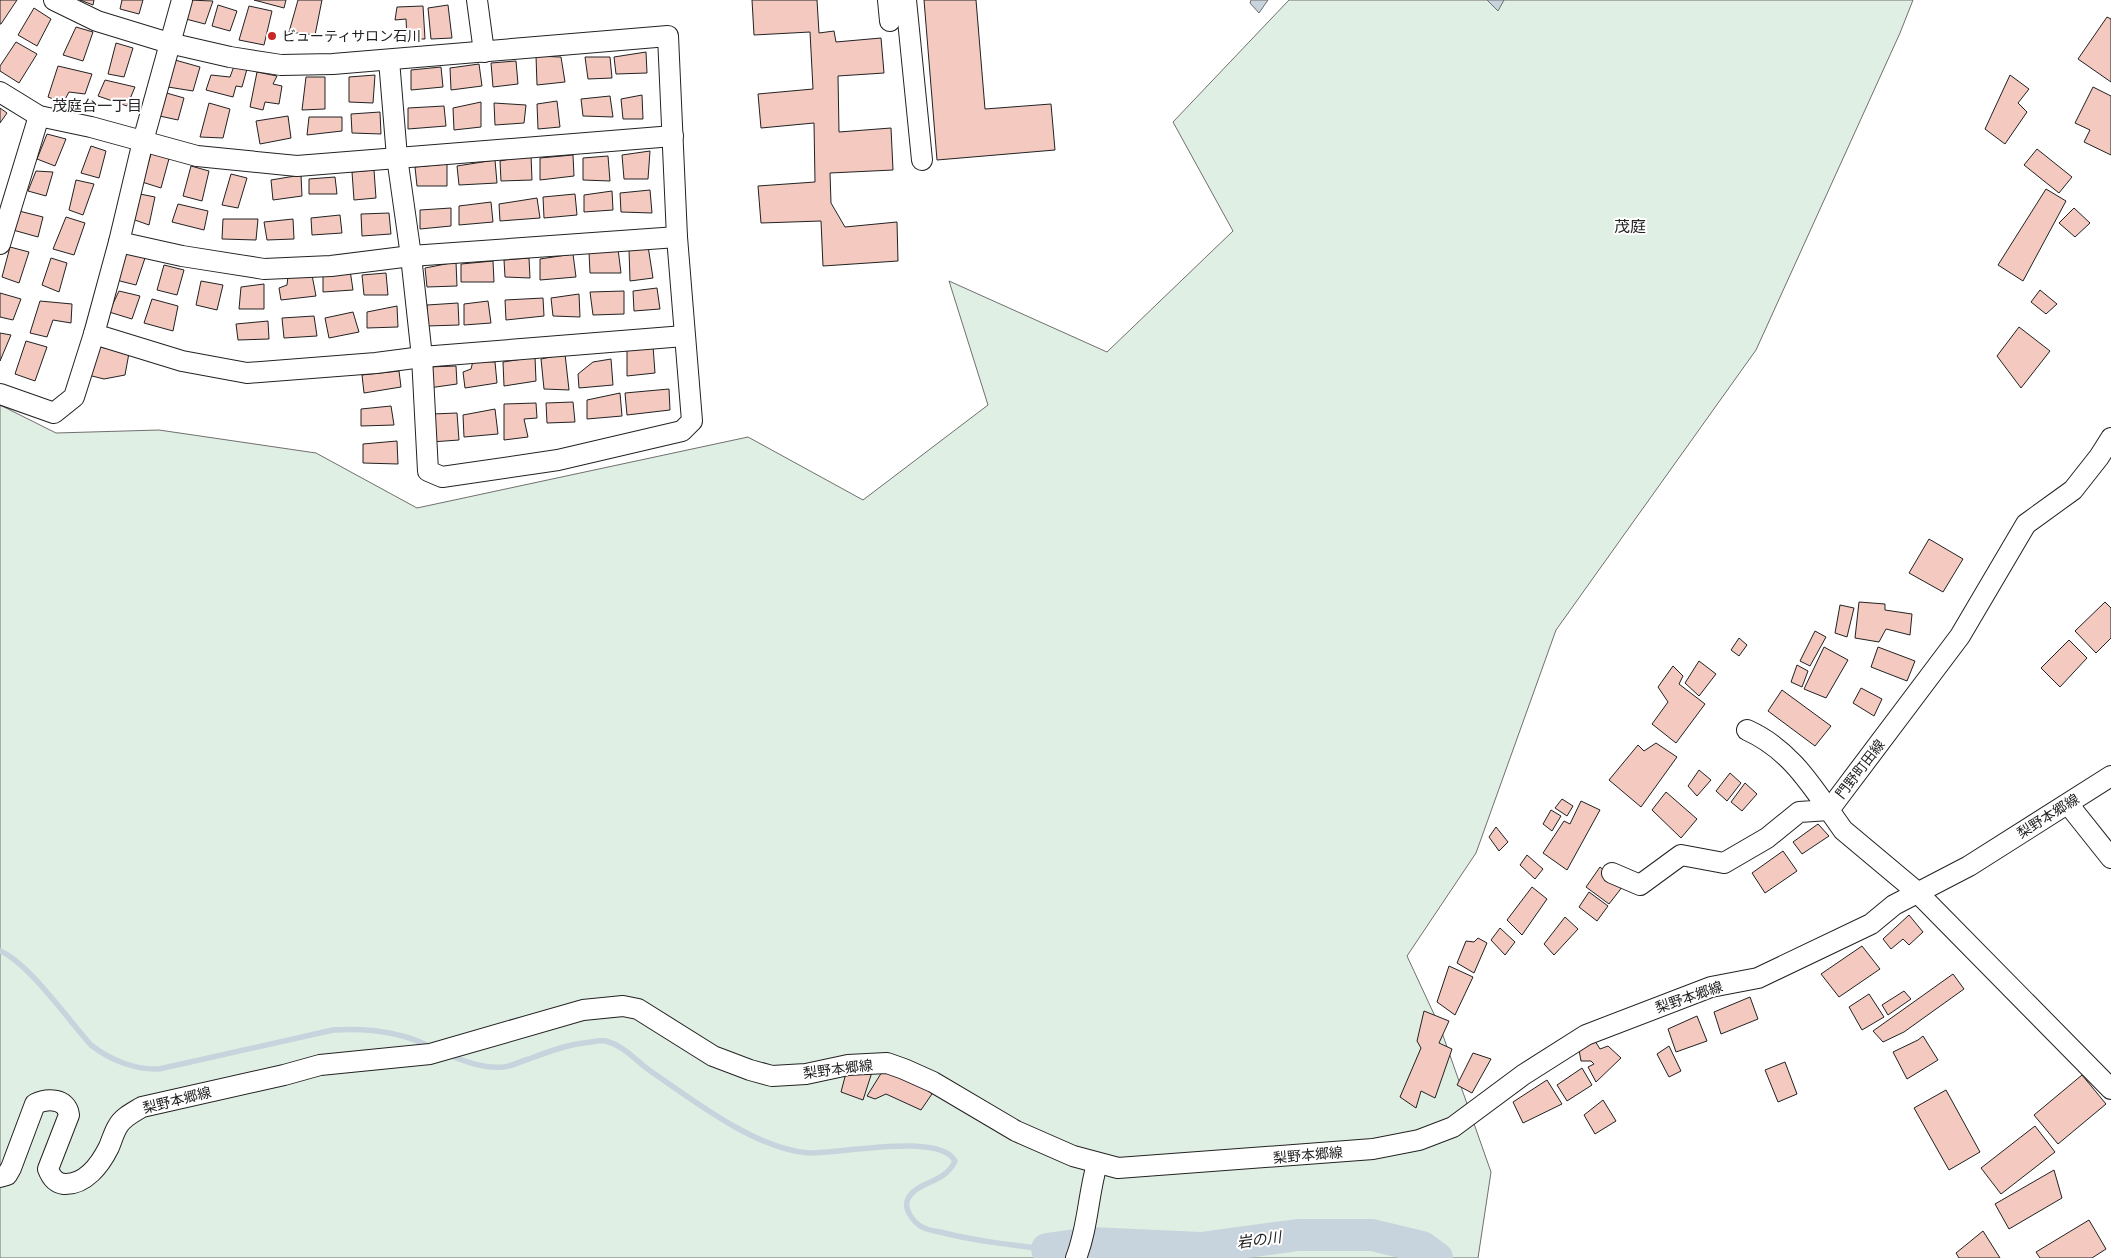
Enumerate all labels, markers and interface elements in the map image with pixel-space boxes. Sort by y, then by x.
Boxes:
place label: ビューティサロン石川 [282,28,421,44]
marker: ビューティサロン石川 [266,30,278,42]
district label: 茂庭台一丁目 [52,97,142,115]
district label: 茂庭 [1614,217,1646,236]
street label: 門野町田線 [1832,736,1888,802]
street label: 梨野本郷線 [2014,791,2082,841]
street label: 梨野本郷線 [1653,978,1725,1016]
street label: 梨野本郷線 [802,1057,874,1081]
street label: 梨野本郷線 [141,1084,213,1116]
street label: 梨野本郷線 [1272,1144,1344,1166]
water label: 岩の川 [1235,1228,1285,1252]

